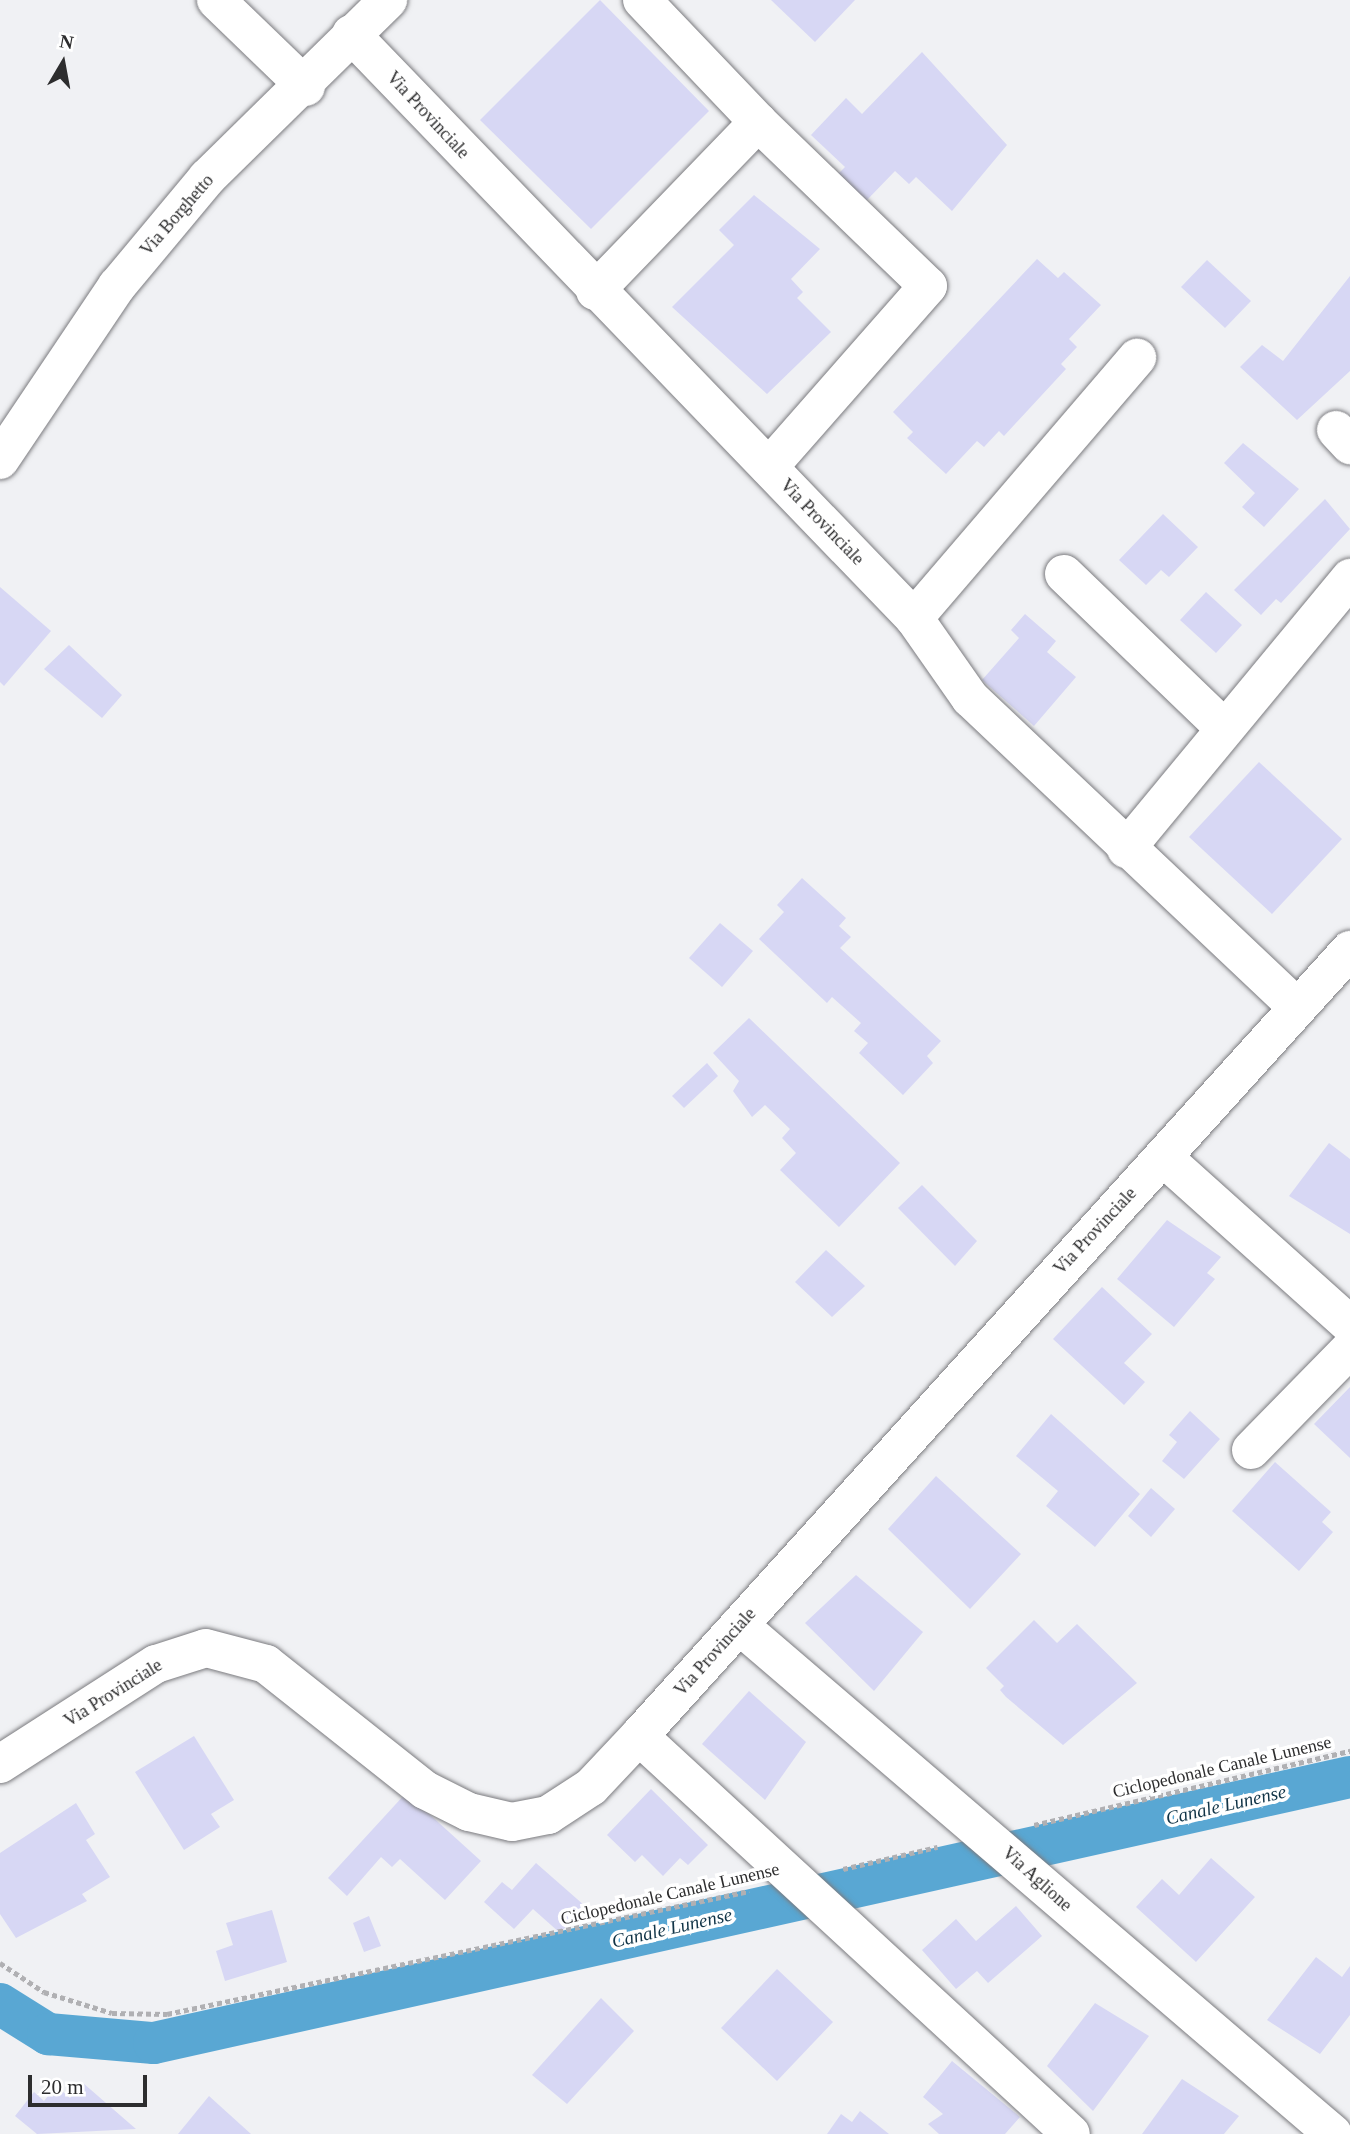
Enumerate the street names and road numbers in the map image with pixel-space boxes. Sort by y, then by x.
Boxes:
street label: Via Provinciale [382,67,474,163]
street label: Via Borghetto [136,170,218,260]
street label: Via Provinciale [776,474,868,570]
street label: Via Provinciale [1049,1183,1141,1279]
street label: Via Provinciale [670,1603,760,1701]
street label: Via Provinciale [60,1654,166,1732]
street label: Ciclopedonale Canale Lunense [1110,1731,1334,1803]
street label: Via Aglione [997,1842,1077,1916]
street label: Ciclopedonale Canale Lunense [558,1858,782,1930]

